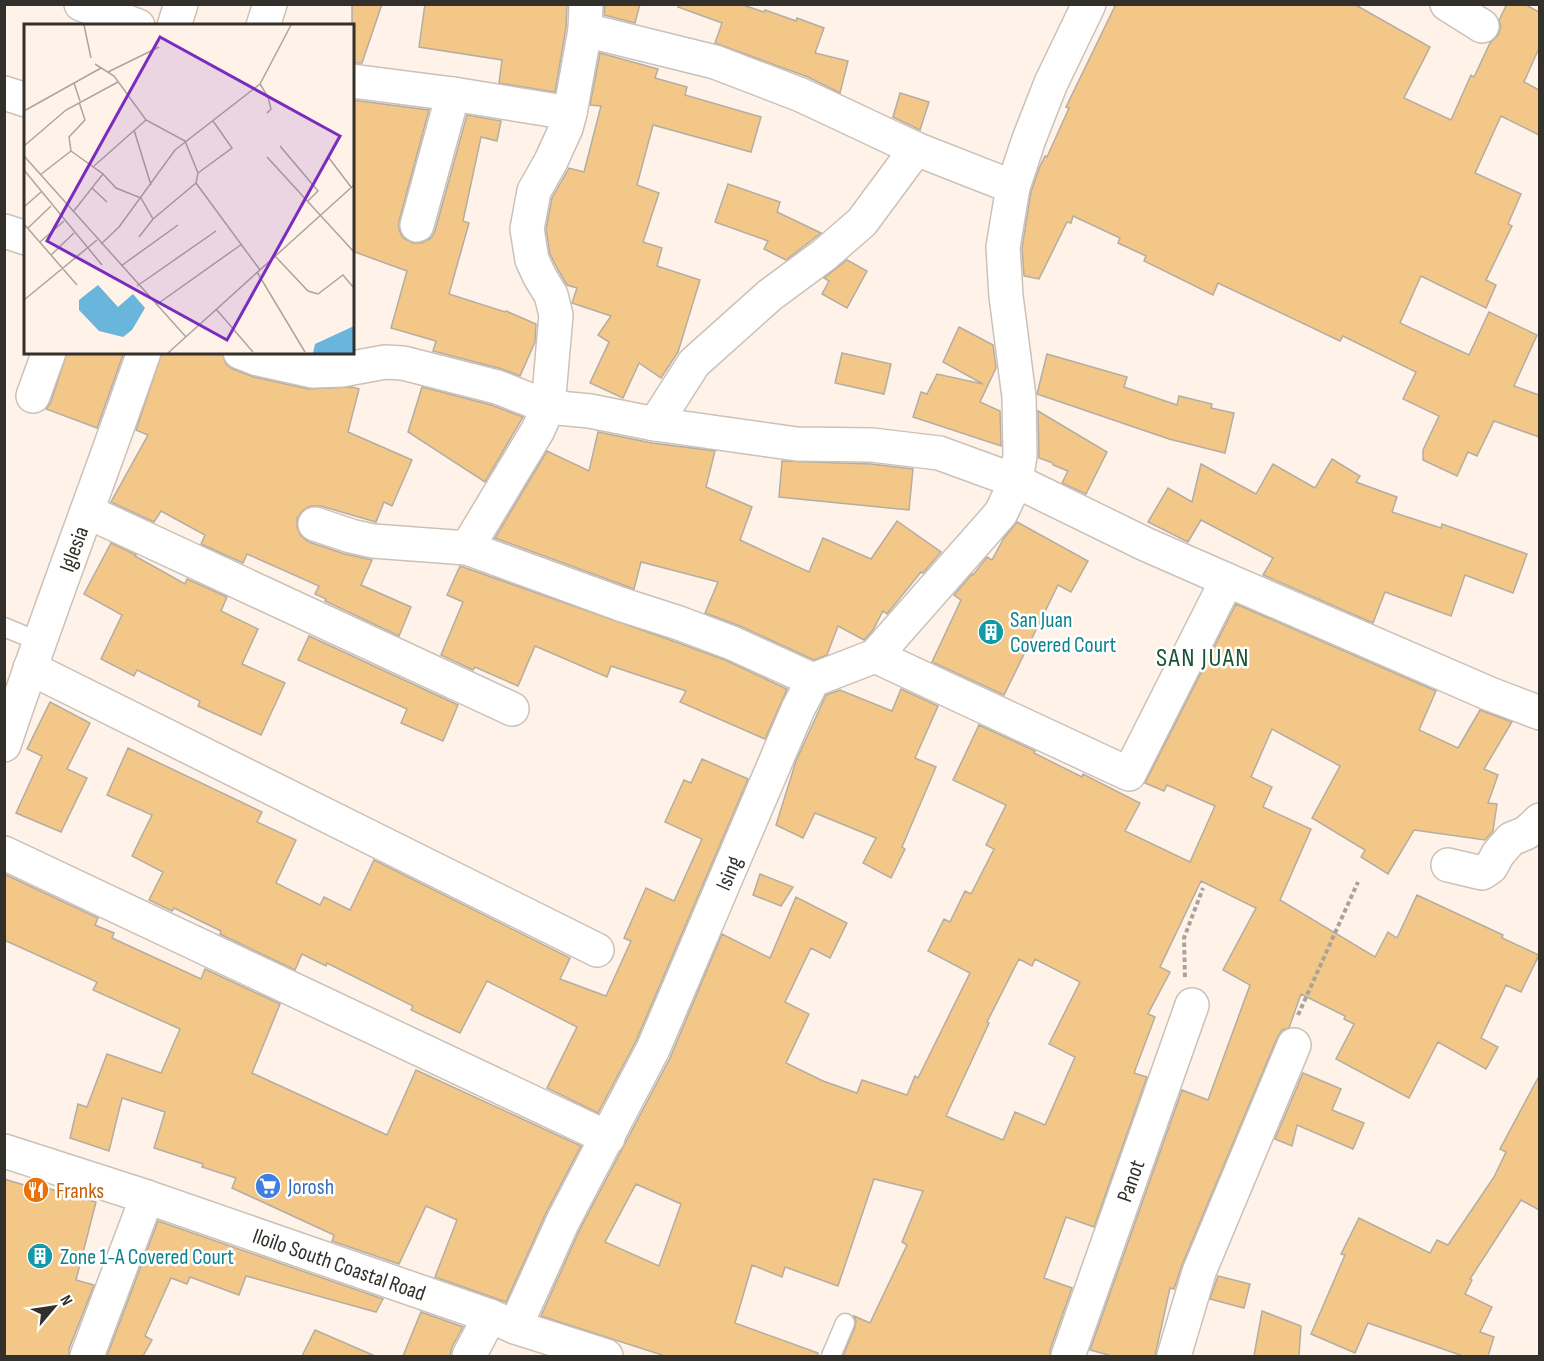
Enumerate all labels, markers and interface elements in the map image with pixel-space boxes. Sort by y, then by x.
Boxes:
inset map [24,24,354,354]
street label: Iglesia [54,523,95,576]
place label: San Juan Covered Court [1010,607,1116,659]
building icon: San Juan Covered Court [976,617,1006,647]
district label: SAN JUAN [1156,643,1250,674]
street label: Ising [710,852,749,895]
street label: Panot [1112,1156,1151,1206]
supermarket icon: Jorosh [253,1171,283,1201]
place label: Jorosh [287,1174,334,1201]
restaurant icon: Franks [21,1175,51,1205]
place label: Franks [56,1178,104,1205]
street label: Iloilo South Coastal Road [249,1223,429,1308]
building icon: Zone 1-A Covered Court [25,1241,55,1271]
place label: Zone 1-A Covered Court [60,1244,234,1271]
north arrow [24,1277,84,1337]
text: N [55,1292,76,1309]

